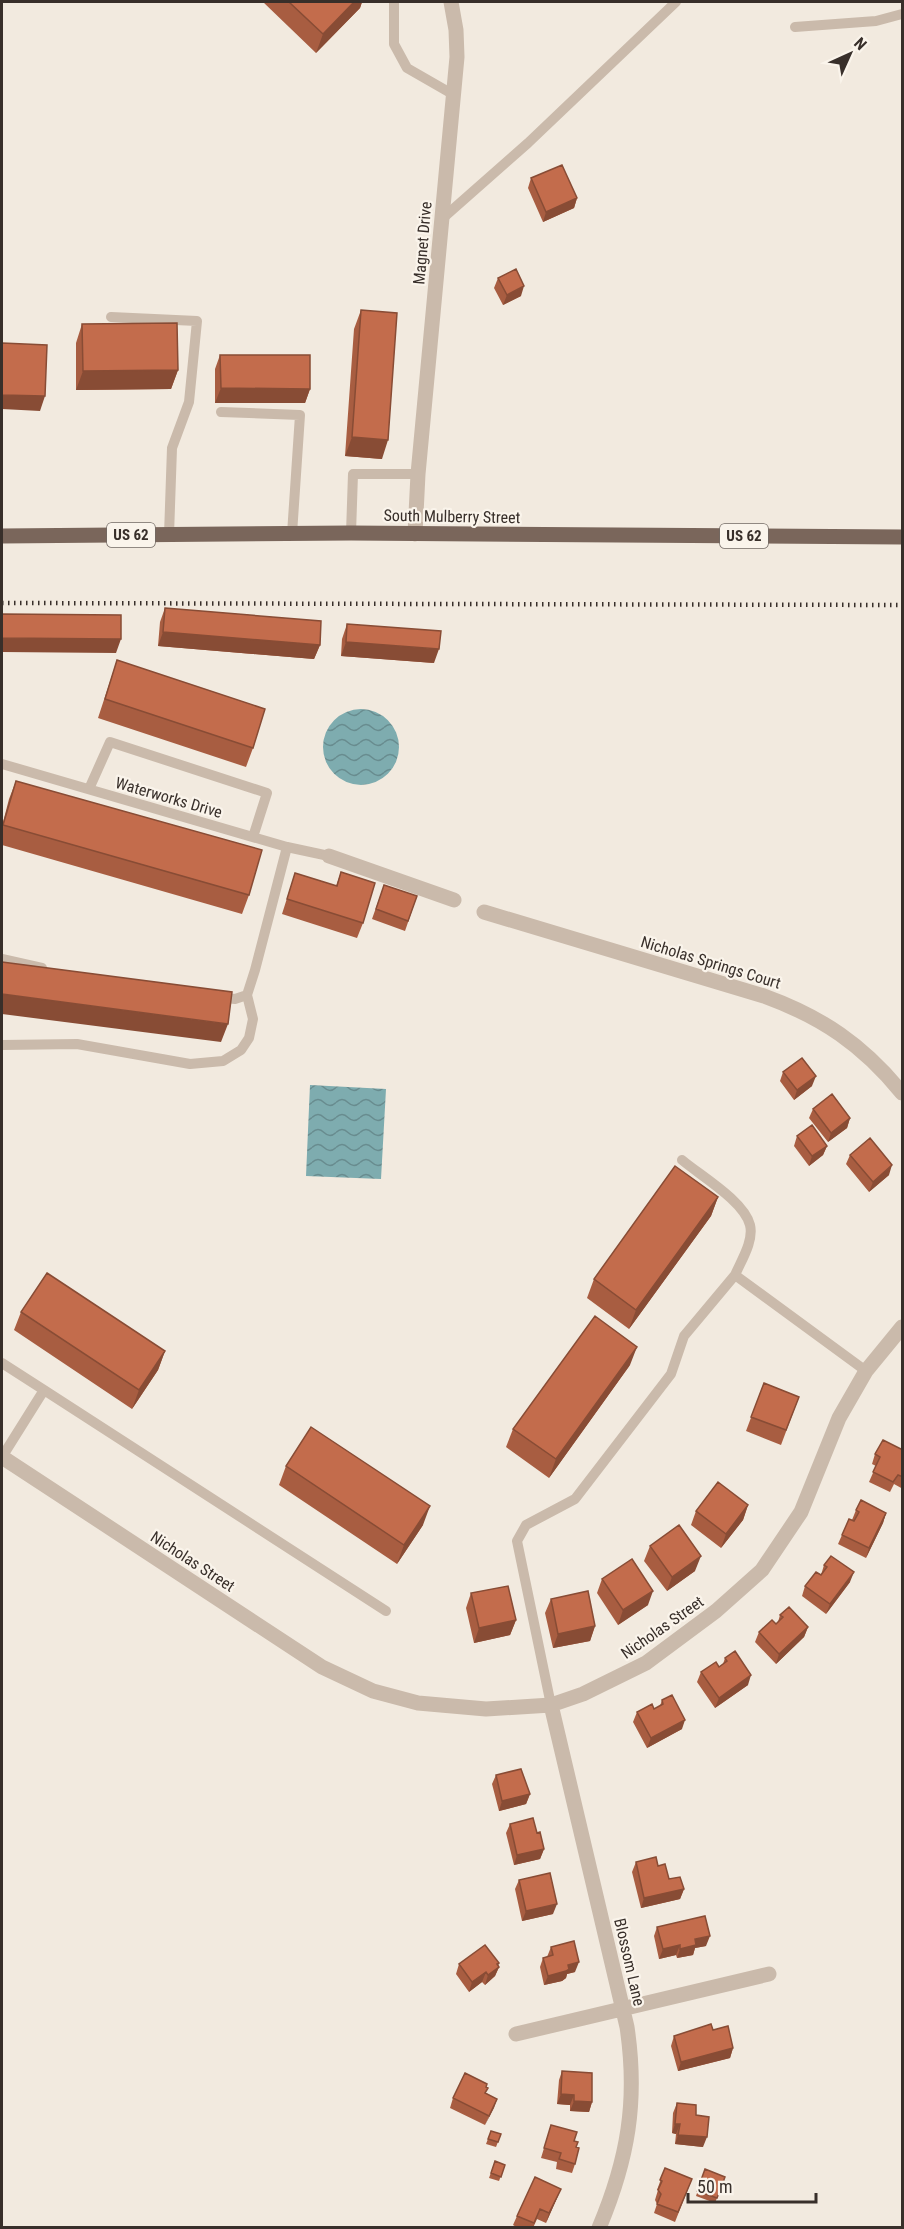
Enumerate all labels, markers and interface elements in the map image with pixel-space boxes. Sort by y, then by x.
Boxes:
north arrow [820,24,880,84]
text: N [850,34,870,54]
street label: Magnet Drive [409,201,436,285]
street label: South Mulberry Street [383,506,521,527]
road number: US 62 [107,523,155,547]
road number: US 62 [720,524,768,548]
street label: Waterworks Drive [113,773,224,822]
street label: Nicholas Springs Court [639,932,783,993]
street label: Nicholas Street [147,1527,239,1596]
street label: Nicholas Street [617,1592,707,1663]
street label: Blossom Lane [610,1916,649,2008]
scale bar [688,2166,816,2204]
text: 50 m [697,2176,732,2197]

